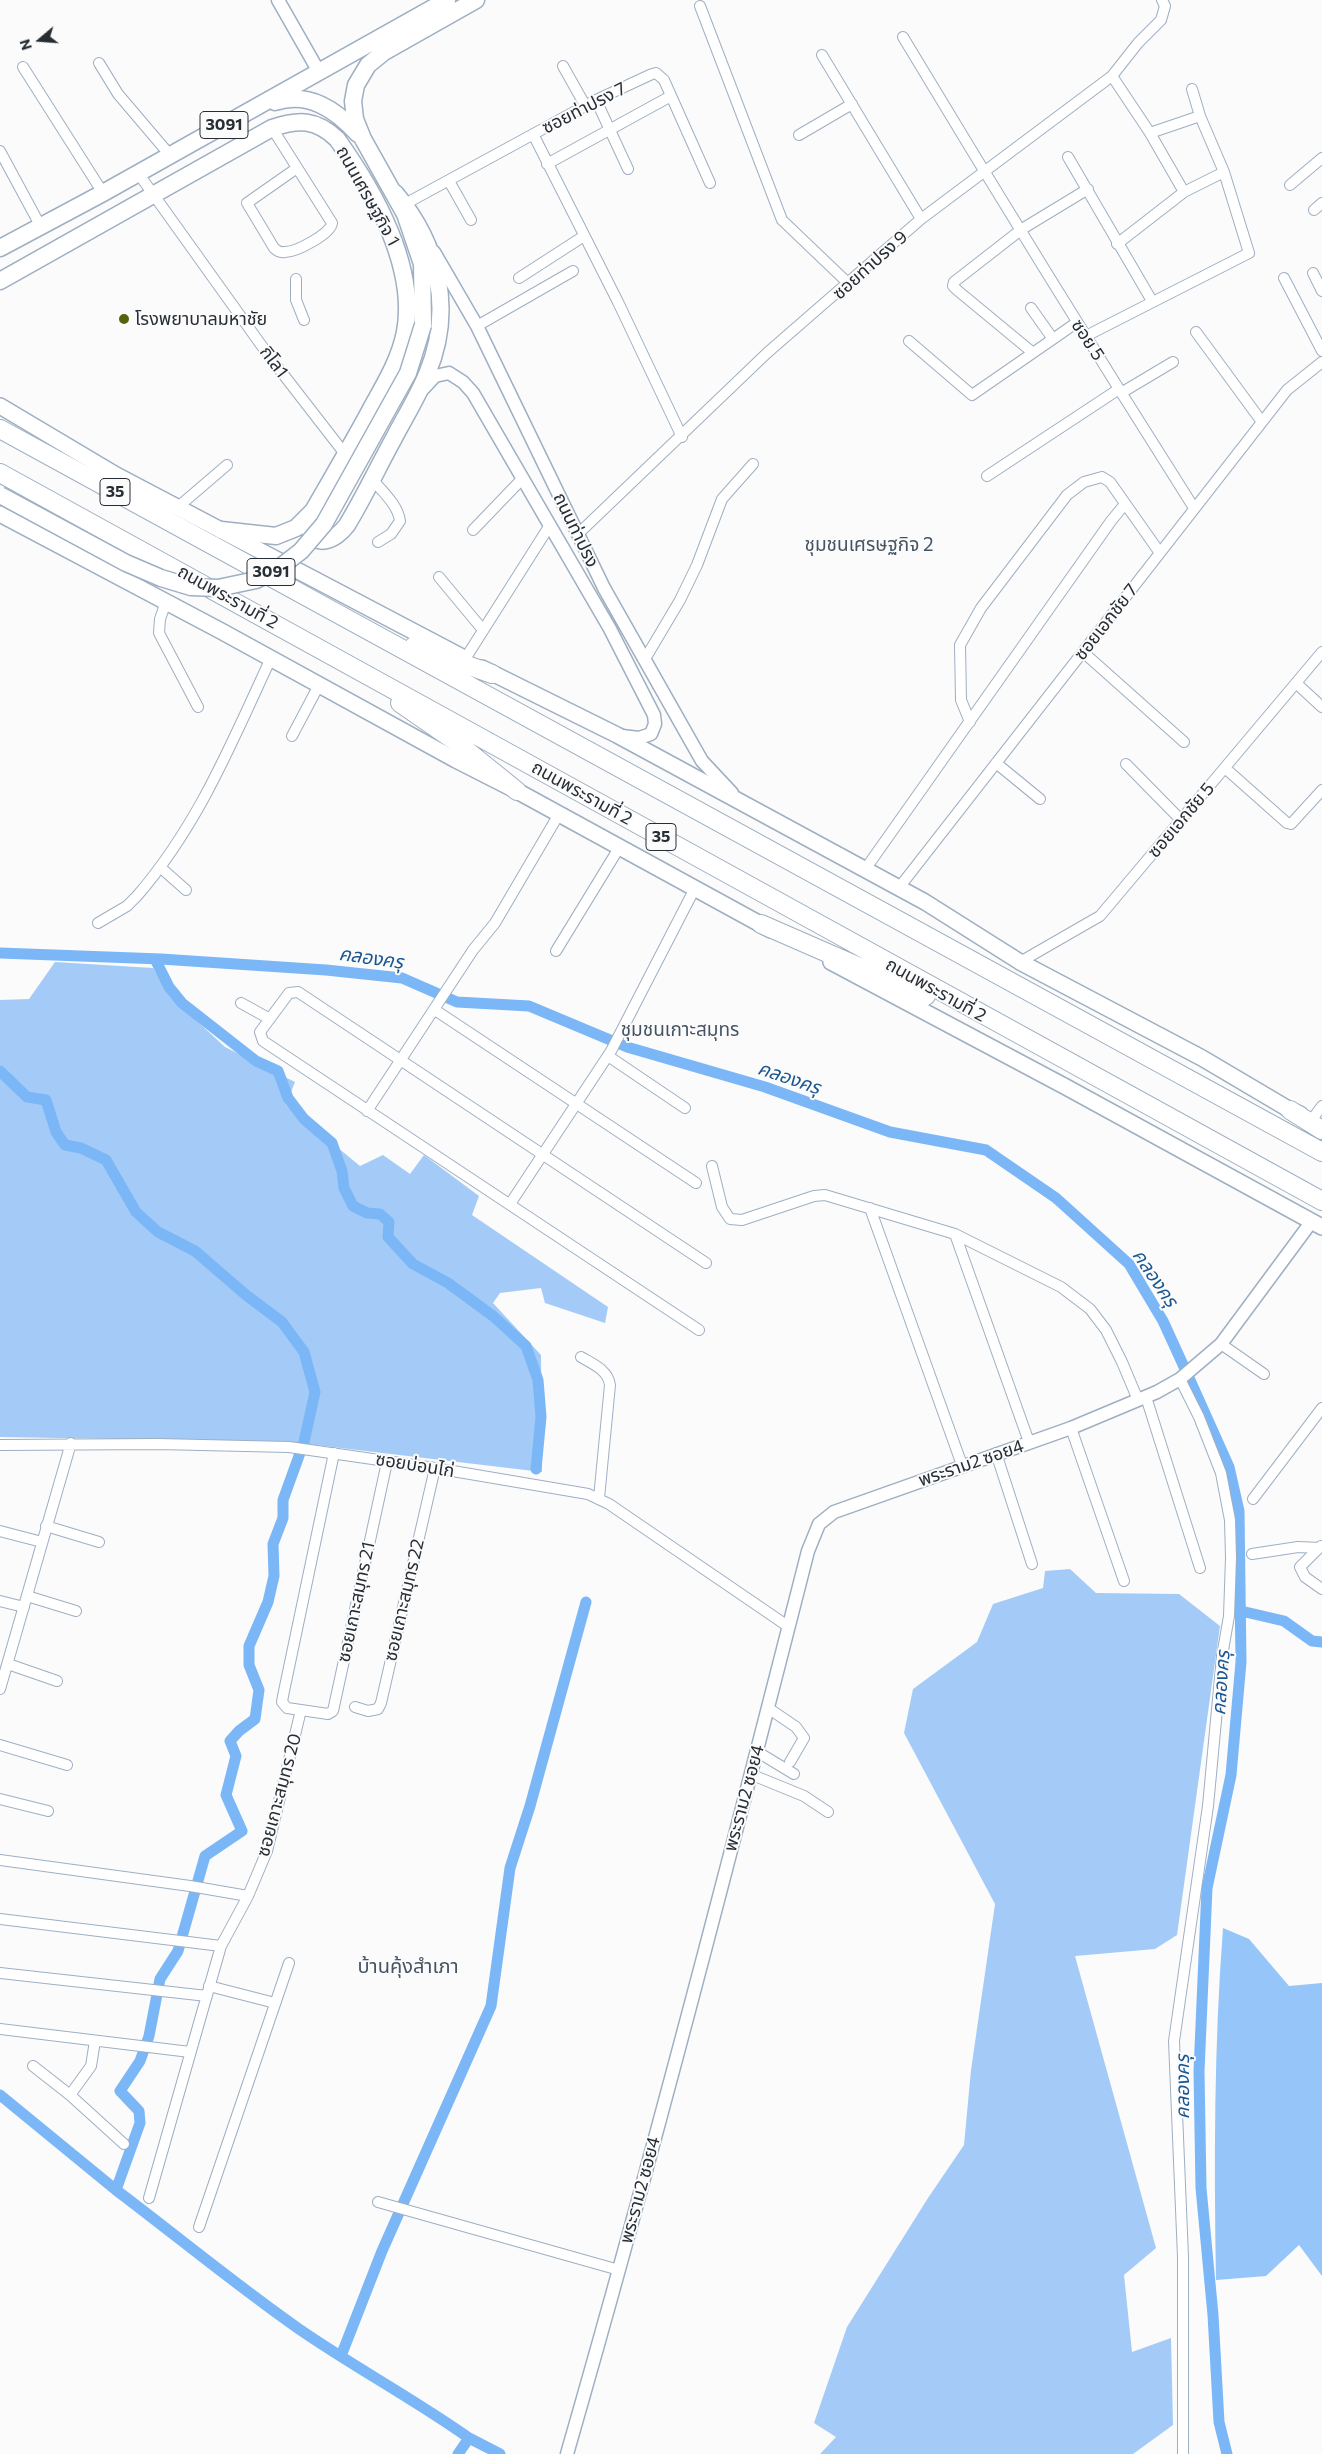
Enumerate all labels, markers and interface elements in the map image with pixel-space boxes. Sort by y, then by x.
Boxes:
north arrow [15,15,65,65]
text: N [16,37,35,52]
street label: ซอยท่าปรง 7 [538,78,630,138]
road number: 3091 [200,112,248,138]
street label: ถนนเศรษฐกิจ 1 [332,142,404,250]
street label: ซอยท่าปรง 9 [828,226,912,304]
place label: โรงพยาบาลมหาชัย [135,308,267,330]
marker: โรงพยาบาลมหาชัย [117,312,131,326]
street label: ซอย 5 [1067,315,1109,365]
street label: กิโล1 [255,342,293,382]
road number: 35 [100,478,130,506]
street label: ถนนท่าปรง [549,489,603,571]
district label: ชุมชนเศรษฐกิจ 2 [804,534,934,556]
road number: 3091 [247,558,295,586]
street label: ถนนพระรามที่ 2 [174,560,282,634]
street label: ซอยเอกชัย 7 [1070,580,1142,664]
street label: ถนนพระรามที่ 2 [528,756,636,830]
street label: ซอยเอกชัย 5 [1143,778,1219,862]
road number: 35 [646,824,676,850]
water label: คลองครุ [337,942,405,974]
street label: ถนนพระรามที่ 2 [882,953,990,1027]
district label: ชุมชนเกาะสมุทร [621,1019,739,1041]
water label: คลองครุ [755,1057,823,1099]
water label: คลองครุ [1127,1245,1183,1311]
street label: พระราม2 ซอย4 [916,1435,1026,1491]
street label: ซอยบ่อนไก่ [374,1448,456,1482]
street label: ซอยเกาะสมุทร 22 [379,1537,429,1663]
street label: ซอยเกาะสมุทร 21 [333,1540,379,1664]
water label: คลองครุ [1207,1650,1235,1716]
street label: ซอยเกาะสมุทร 20 [252,1731,306,1859]
street label: พระราม2 ซอย4 [719,1742,769,1854]
district label: บ้านคุ้งสำเภา [357,1954,459,1978]
water label: คลองครุ [1172,2055,1194,2119]
street label: พระราม2 ซอย4 [615,2134,665,2246]

